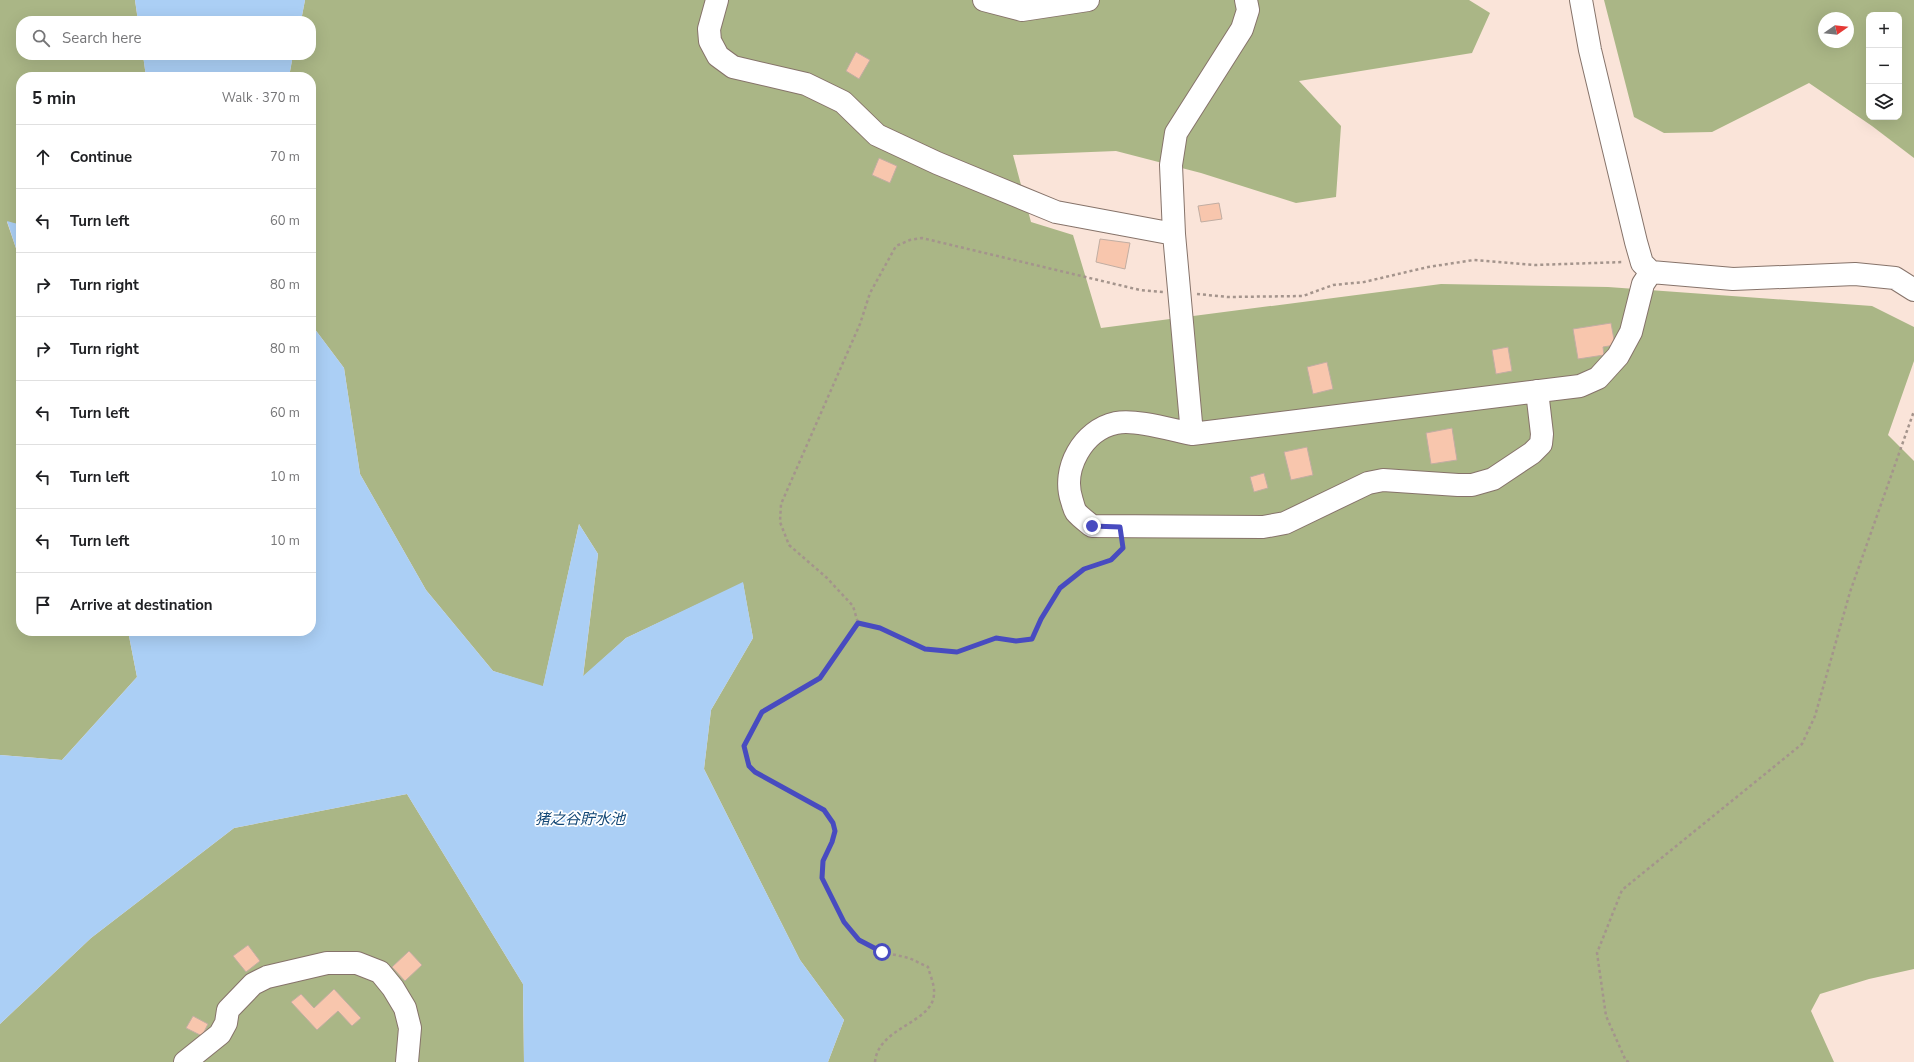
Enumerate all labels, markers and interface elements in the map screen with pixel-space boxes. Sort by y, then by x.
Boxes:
north arrow [1818,12,1854,48]
map controls [1866,12,1902,120]
button: + [1866,12,1902,48]
search box [16,16,316,60]
icon: search [30,27,52,49]
text: Search here [62,28,142,48]
button: − [1866,48,1902,84]
button: layers [1866,84,1902,120]
text: 5 min [32,87,76,110]
text: Walk · 370 m [222,89,300,107]
icon: ahead [32,146,54,168]
text: Continue [70,147,132,167]
text: 70 m [270,148,300,166]
icon: left [32,210,54,232]
text: Turn left [70,211,129,231]
text: 60 m [270,212,300,230]
icon: right [32,274,54,296]
text: Turn right [70,275,139,295]
text: 80 m [270,276,300,294]
icon: right [32,338,54,360]
text: Turn right [70,339,139,359]
text: 80 m [270,340,300,358]
icon: left [32,402,54,424]
text: Turn left [70,403,129,423]
text: 60 m [270,404,300,422]
icon: left [32,466,54,488]
text: Turn left [70,467,129,487]
text: 10 m [270,468,300,486]
route end [1083,517,1101,535]
icon: left [32,530,54,552]
text: Turn left [70,531,129,551]
text: 10 m [270,532,300,550]
icon: arrive [32,594,54,616]
text: Arrive at destination [70,595,213,615]
water label: 猪之谷貯水池 [535,809,627,829]
route start [873,943,891,961]

